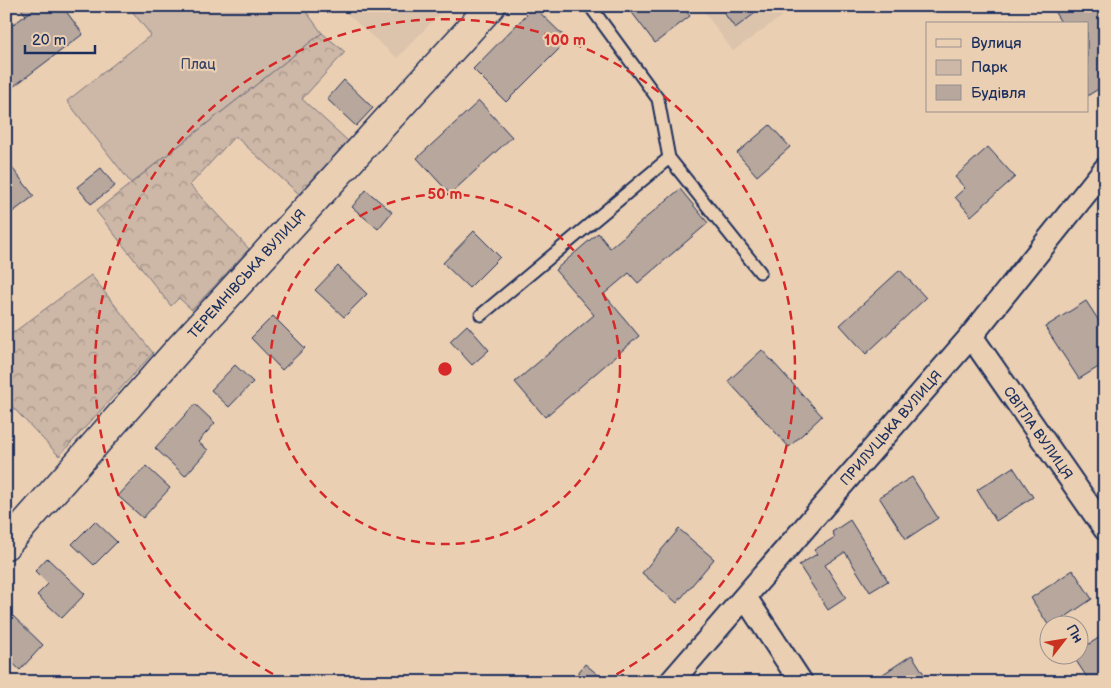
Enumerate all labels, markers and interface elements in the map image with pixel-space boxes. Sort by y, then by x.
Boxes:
scale bar [25,22,95,54]
legend [926,22,1088,112]
text: 20 m [32,31,66,50]
text: 100 m [544,31,586,50]
text: Вулиця [971,34,1022,53]
park label: Плац [181,56,215,73]
text: Парк [971,58,1008,77]
text: Будівля [971,84,1026,103]
text: 50 m [428,185,463,204]
street label: ТЕРЕМНІВСЬКА ВУЛИЦЯ [184,206,310,342]
centre of rings [436,360,454,378]
street label: ПРИЛУЦЬКА ВУЛИЦЯ [836,367,946,489]
street label: СВІТЛА ВУЛИЦЯ [1000,383,1076,483]
north arrow [1038,616,1088,666]
text: Пн [1063,621,1087,646]

